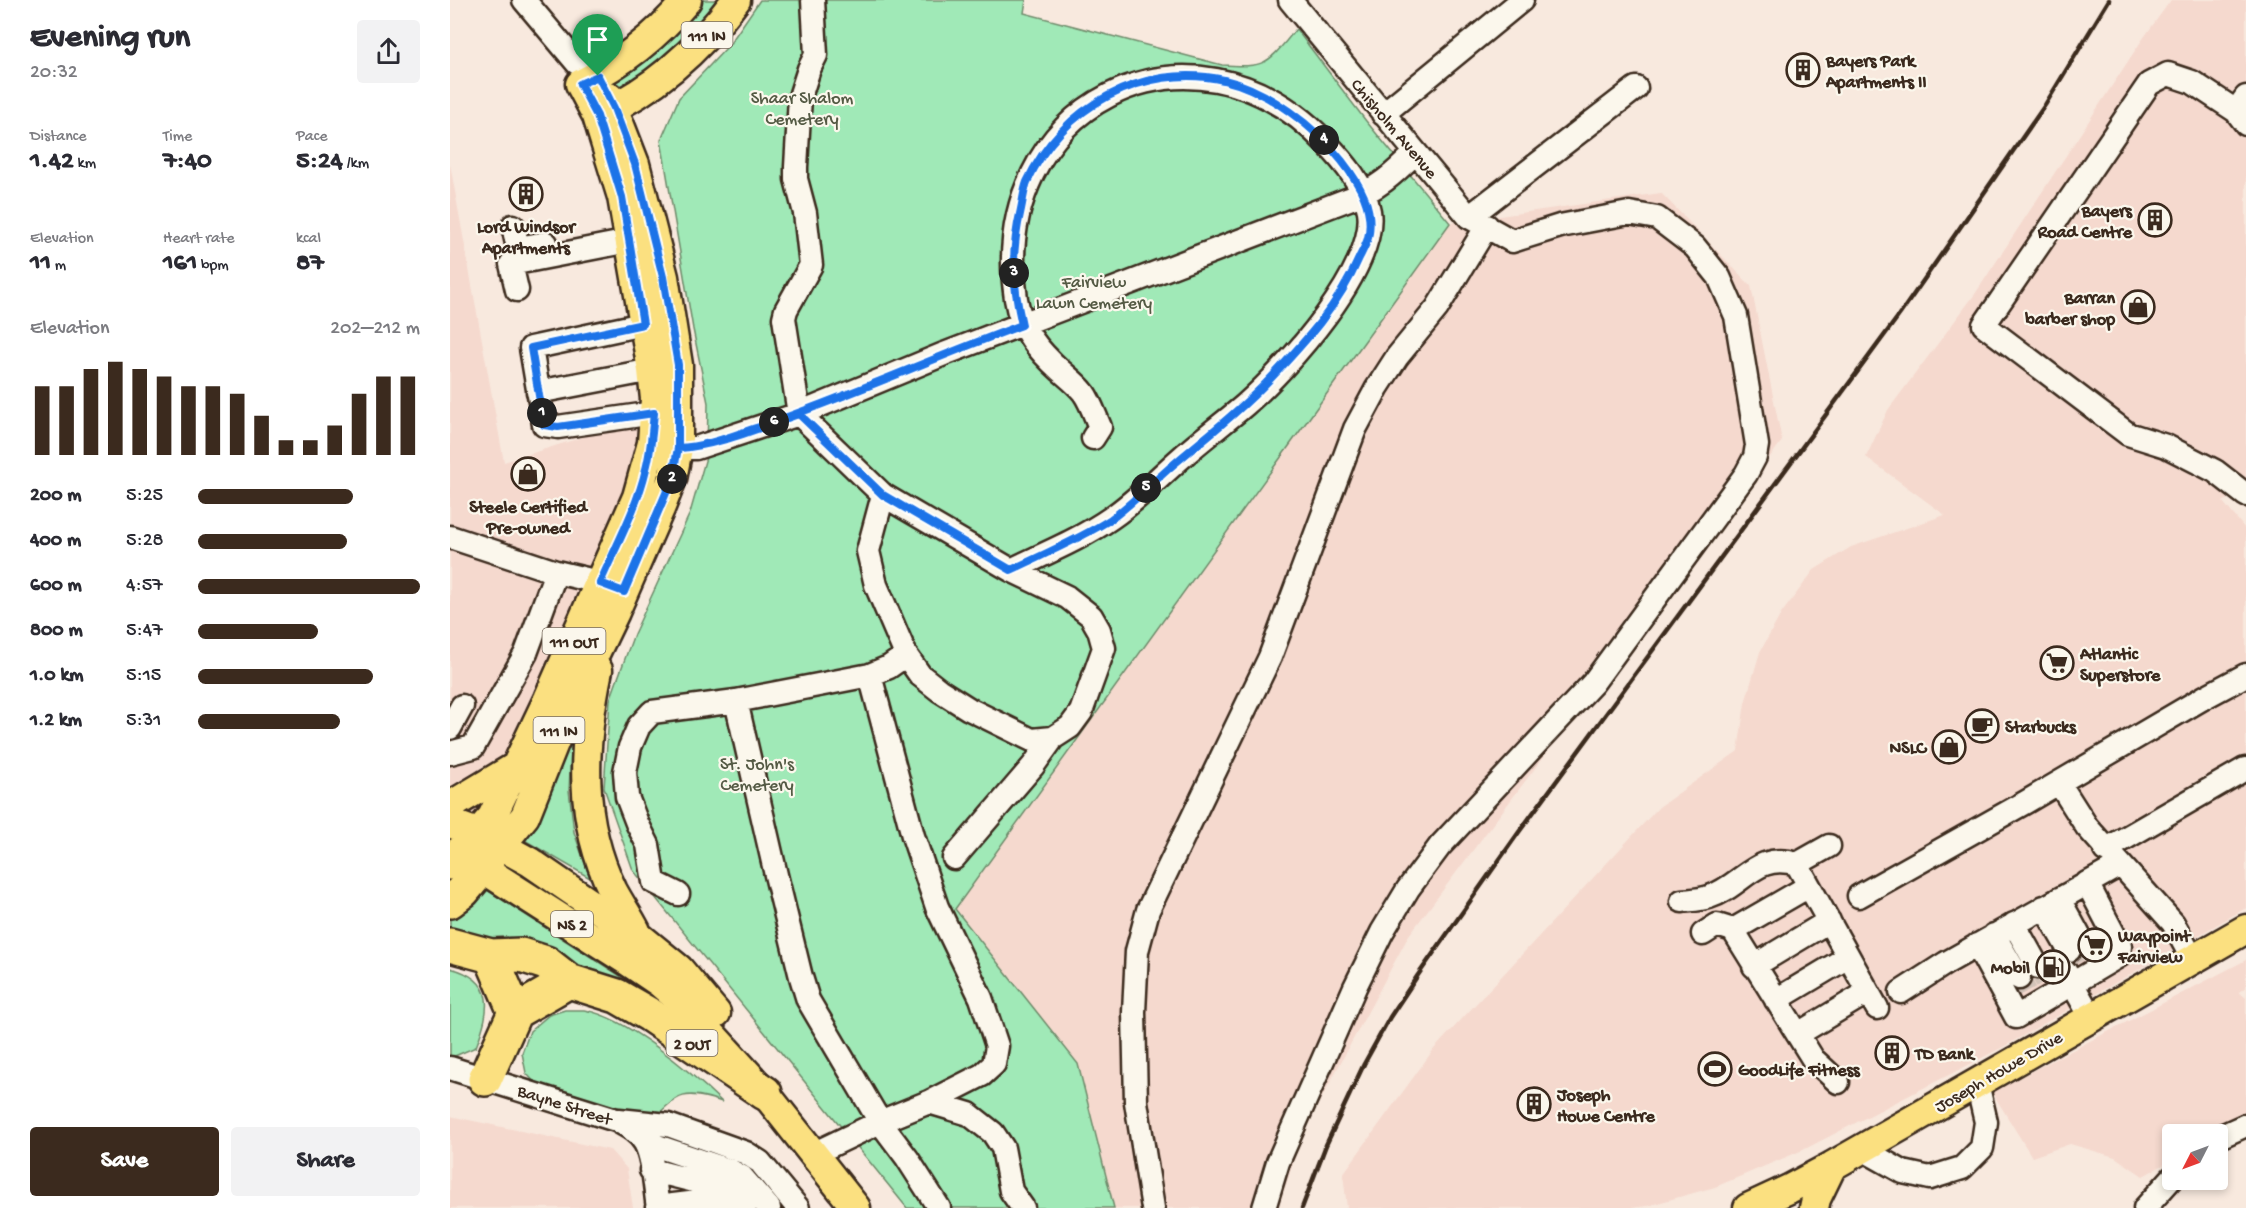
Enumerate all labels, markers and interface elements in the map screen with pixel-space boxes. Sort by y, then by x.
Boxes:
pin [572,14,623,76]
text: Evening run [30,20,190,58]
button: share [357,20,420,83]
road number: 111 IN [682,22,732,48]
icon: arrive [581,23,614,56]
building icon: Bayers Park Apartments II [1785,52,1821,88]
place label: Bayers Park Apartments II [1825,52,1927,94]
text: 20:32 [30,62,78,85]
street label: Chisholm Avenue [1345,75,1441,184]
park label: Shaar Shalom Cemetery [751,89,854,131]
pin: 4 [1309,125,1339,155]
text: Distance [30,128,87,147]
text: Time [163,128,192,147]
text: Pace [296,128,327,147]
text: 4 [1320,130,1328,149]
text: 1.42 [30,147,74,178]
text: 7:40 [163,147,212,178]
text: 5:24 [296,147,343,178]
text: km [74,155,96,174]
text: /km [343,155,369,174]
building icon: Lord Windsor Apartments [508,176,544,212]
place label: Bayers Road Centre [2037,202,2133,244]
building icon: Bayers Road Centre [2137,202,2173,238]
place label: Lord Windsor Apartments [477,218,578,260]
text: Elevation [30,230,94,249]
text: Heart rate [163,230,235,249]
text: kcal [296,230,321,249]
text: 11 [30,249,51,280]
text: 161 [163,249,197,280]
text: 87 [296,249,324,280]
text: m [51,257,66,276]
text: bpm [197,257,229,276]
pin: 3 [999,258,1029,288]
text: 3 [1010,263,1018,282]
park label: Fairview Lawn Cemetery [1036,273,1152,315]
place label: Barran barber shop [2024,289,2115,331]
shop icon: Barran barber shop [2120,289,2156,325]
text: Elevation [30,318,110,341]
text: 202–212 m [330,318,420,341]
pin: 1 [527,398,557,428]
text: 1 [539,403,545,422]
pin: 6 [759,407,789,437]
text: 6 [770,412,778,431]
shop icon: Steele Certified Pre-owned [510,456,546,492]
pin: 2 [657,464,687,494]
text: 2 [668,469,676,488]
pin: 5 [1131,473,1161,503]
text: 5 [1142,478,1150,497]
text: 200 m [30,485,81,508]
text: 5:25 [126,485,163,508]
place label: Steele Certified Pre-owned [469,498,589,540]
text: 400 m [30,530,81,553]
text: 5:28 [126,530,164,553]
text: 600 m [30,575,82,598]
text: 4:57 [126,575,163,598]
text: 800 m [30,620,83,643]
text: 5:47 [126,620,163,643]
road number: 111 OUT [542,628,606,654]
supermarket icon: Atlantic Superstore [2039,645,2075,681]
place label: Atlantic Superstore [2079,645,2161,687]
text: 1.0 km [30,665,84,688]
text: 5:15 [126,665,161,688]
cafe icon: Starbucks [1964,708,2000,744]
text: 1.2 km [30,710,82,733]
text: 5:31 [126,710,161,733]
road number: 111 IN [534,717,584,743]
place label: Starbucks [2005,718,2077,739]
shop icon: NSLC [1931,729,1967,765]
place label: NSLC [1890,739,1928,760]
park label: St. John's Cemetery [720,755,795,797]
road number: NS 2 [551,911,593,937]
supermarket icon: Waypoint Fairview [2077,927,2113,963]
place label: Waypoint Fairview [2117,927,2192,969]
fuel station icon: Mobil [2035,949,2071,985]
place label: Mobil [1991,959,2030,980]
street label: Joseph Howe Drive [1932,1028,2067,1118]
road number: 2 OUT [666,1030,718,1056]
building icon: TD Bank [1874,1035,1910,1071]
place label: TD Bank [1913,1045,1976,1066]
sports icon: GoodLife Fitness [1697,1051,1733,1087]
place label: GoodLife Fitness [1738,1061,1861,1082]
street label: Bayne Street [513,1081,616,1132]
building icon: Joseph Howe Centre [1516,1086,1552,1122]
place label: Joseph Howe Centre [1556,1086,1655,1128]
north arrow [2162,1124,2228,1190]
map controls [2162,1124,2228,1190]
button: Save [30,1127,219,1196]
button: Share [231,1127,420,1196]

